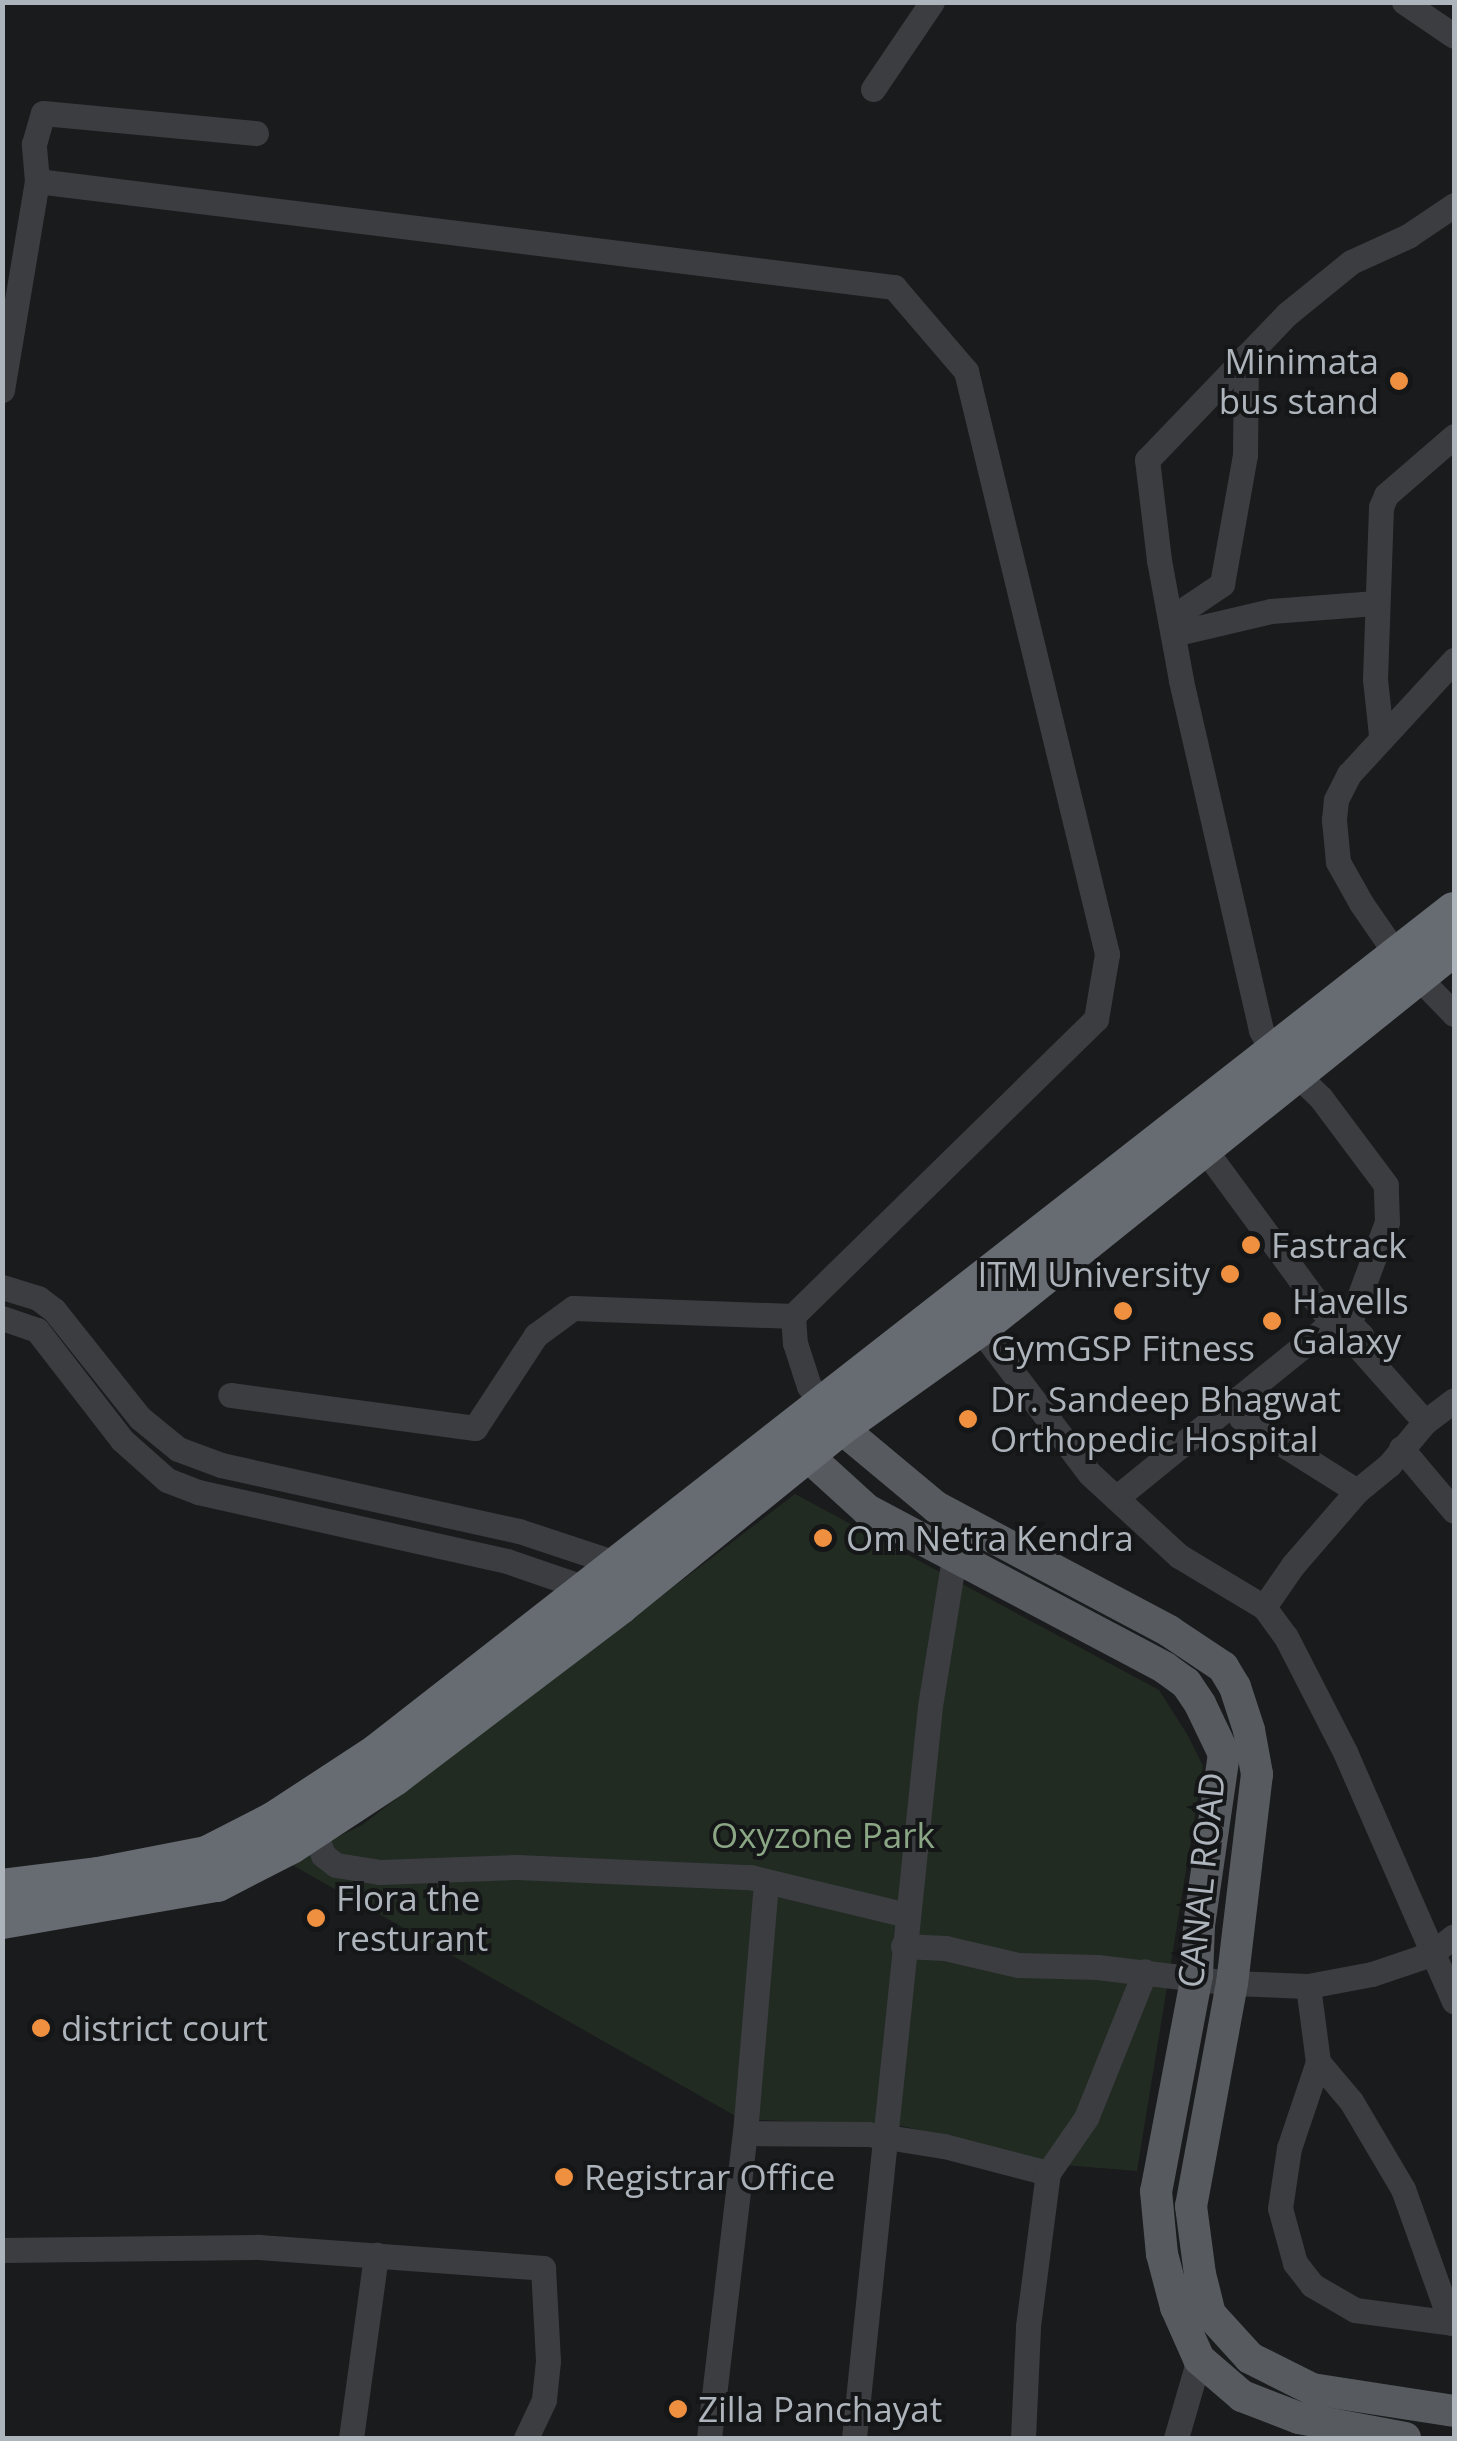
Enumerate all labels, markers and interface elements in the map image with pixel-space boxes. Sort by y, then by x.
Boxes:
place label: Minimata bus stand [1219,340,1379,422]
marker: Minimata bus stand [1388,370,1410,392]
place label: Fastrack [1271,1224,1407,1266]
marker: Fastrack [1240,1234,1262,1256]
place label: ITM University [978,1253,1210,1295]
marker: ITM University [1219,1263,1241,1285]
place label: Havells Galaxy [1292,1280,1409,1362]
marker: GymGSP Fitness [1112,1300,1134,1322]
marker: Havells Galaxy [1261,1310,1283,1332]
place label: GymGSP Fitness [991,1327,1255,1369]
place label: Dr. Sandeep Bhagwat Orthopedic Hospital [990,1378,1341,1460]
marker: Dr. Sandeep Bhagwat Orthopedic Hospital [955,1406,981,1432]
place label: Om Netra Kendra [846,1517,1134,1559]
marker: Om Netra Kendra [810,1525,836,1551]
street label: CANAL ROAD [1169,1770,1233,1990]
park label: Oxyzone Park [711,1814,935,1856]
place label: Flora the resturant [336,1877,488,1959]
marker: Flora the resturant [305,1907,327,1929]
place label: district court [61,2007,268,2049]
marker: district court [30,2017,52,2039]
place label: Registrar Office [584,2156,835,2198]
marker: Registrar Office [553,2166,575,2188]
place label: Zilla Panchayat [698,2388,942,2430]
marker: Zilla Panchayat [667,2398,689,2420]

